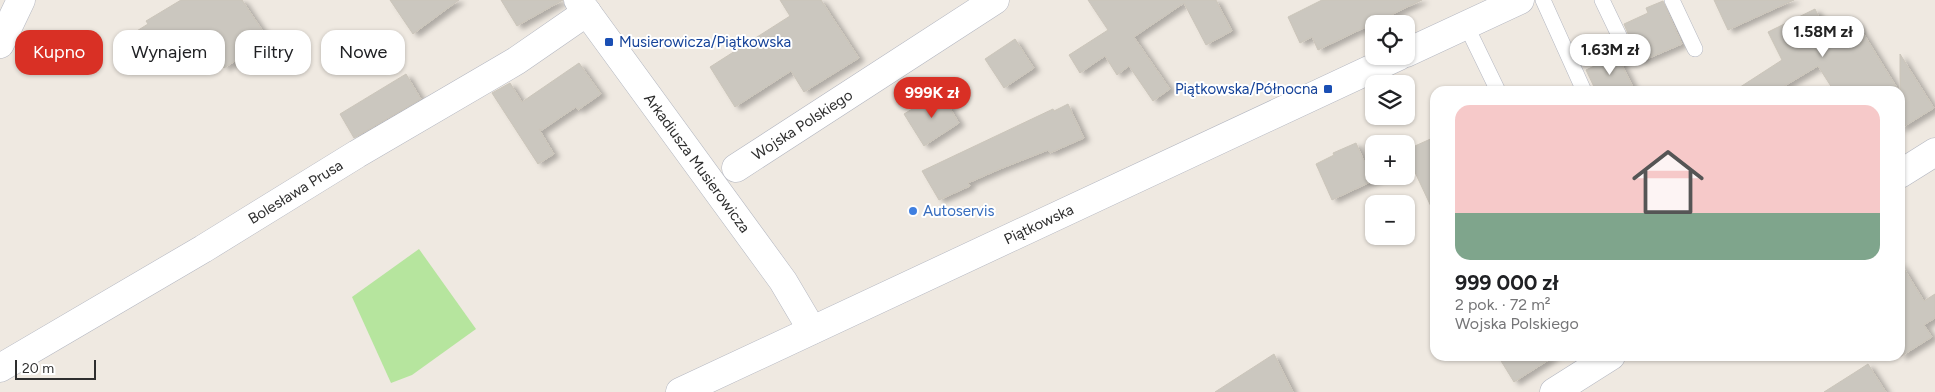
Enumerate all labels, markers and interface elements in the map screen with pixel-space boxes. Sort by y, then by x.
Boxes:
map controls [1365,15,1415,245]
button: locate [1365,15,1415,65]
pin: 1.58M zł [1771,15,1875,58]
text: 1.58M zł [1793,22,1853,41]
chip: Kupno [15,30,103,75]
chip: Wynajem [113,30,225,75]
chip: Filtry [235,30,311,75]
chip: Nowe [321,30,405,75]
place label: Musierowicza/Piątkowska [619,33,791,51]
pin: 1.63M zł [1558,34,1662,76]
marker: Musierowicza/Piątkowska [603,36,615,48]
text: 1.63M zł [1581,40,1639,59]
button: layers [1365,75,1415,125]
pin: 999K zł [886,76,978,119]
place label: Piątkowska/Północna [1175,80,1318,98]
text: 999K zł [905,83,959,102]
marker: Piątkowska/Północna [1322,83,1334,95]
street label: Wojska Polskiego [749,86,856,164]
street label: Arkadiusza Musierowicza [640,90,754,236]
button: + [1365,135,1415,185]
icon: home [1623,137,1713,227]
street label: Bolesława Prusa [245,156,346,228]
button: − [1365,195,1415,245]
street label: Piątkowska [1001,200,1076,248]
place label: Autoservis [923,202,994,220]
marker: Autoservis [907,205,919,217]
text: 999 000 zł [1455,270,1558,295]
text: 2 pok. · 72 m² [1455,295,1551,314]
text: Wojska Polskiego [1455,314,1579,333]
scale bar [15,357,96,380]
text: 20 m [22,360,54,377]

